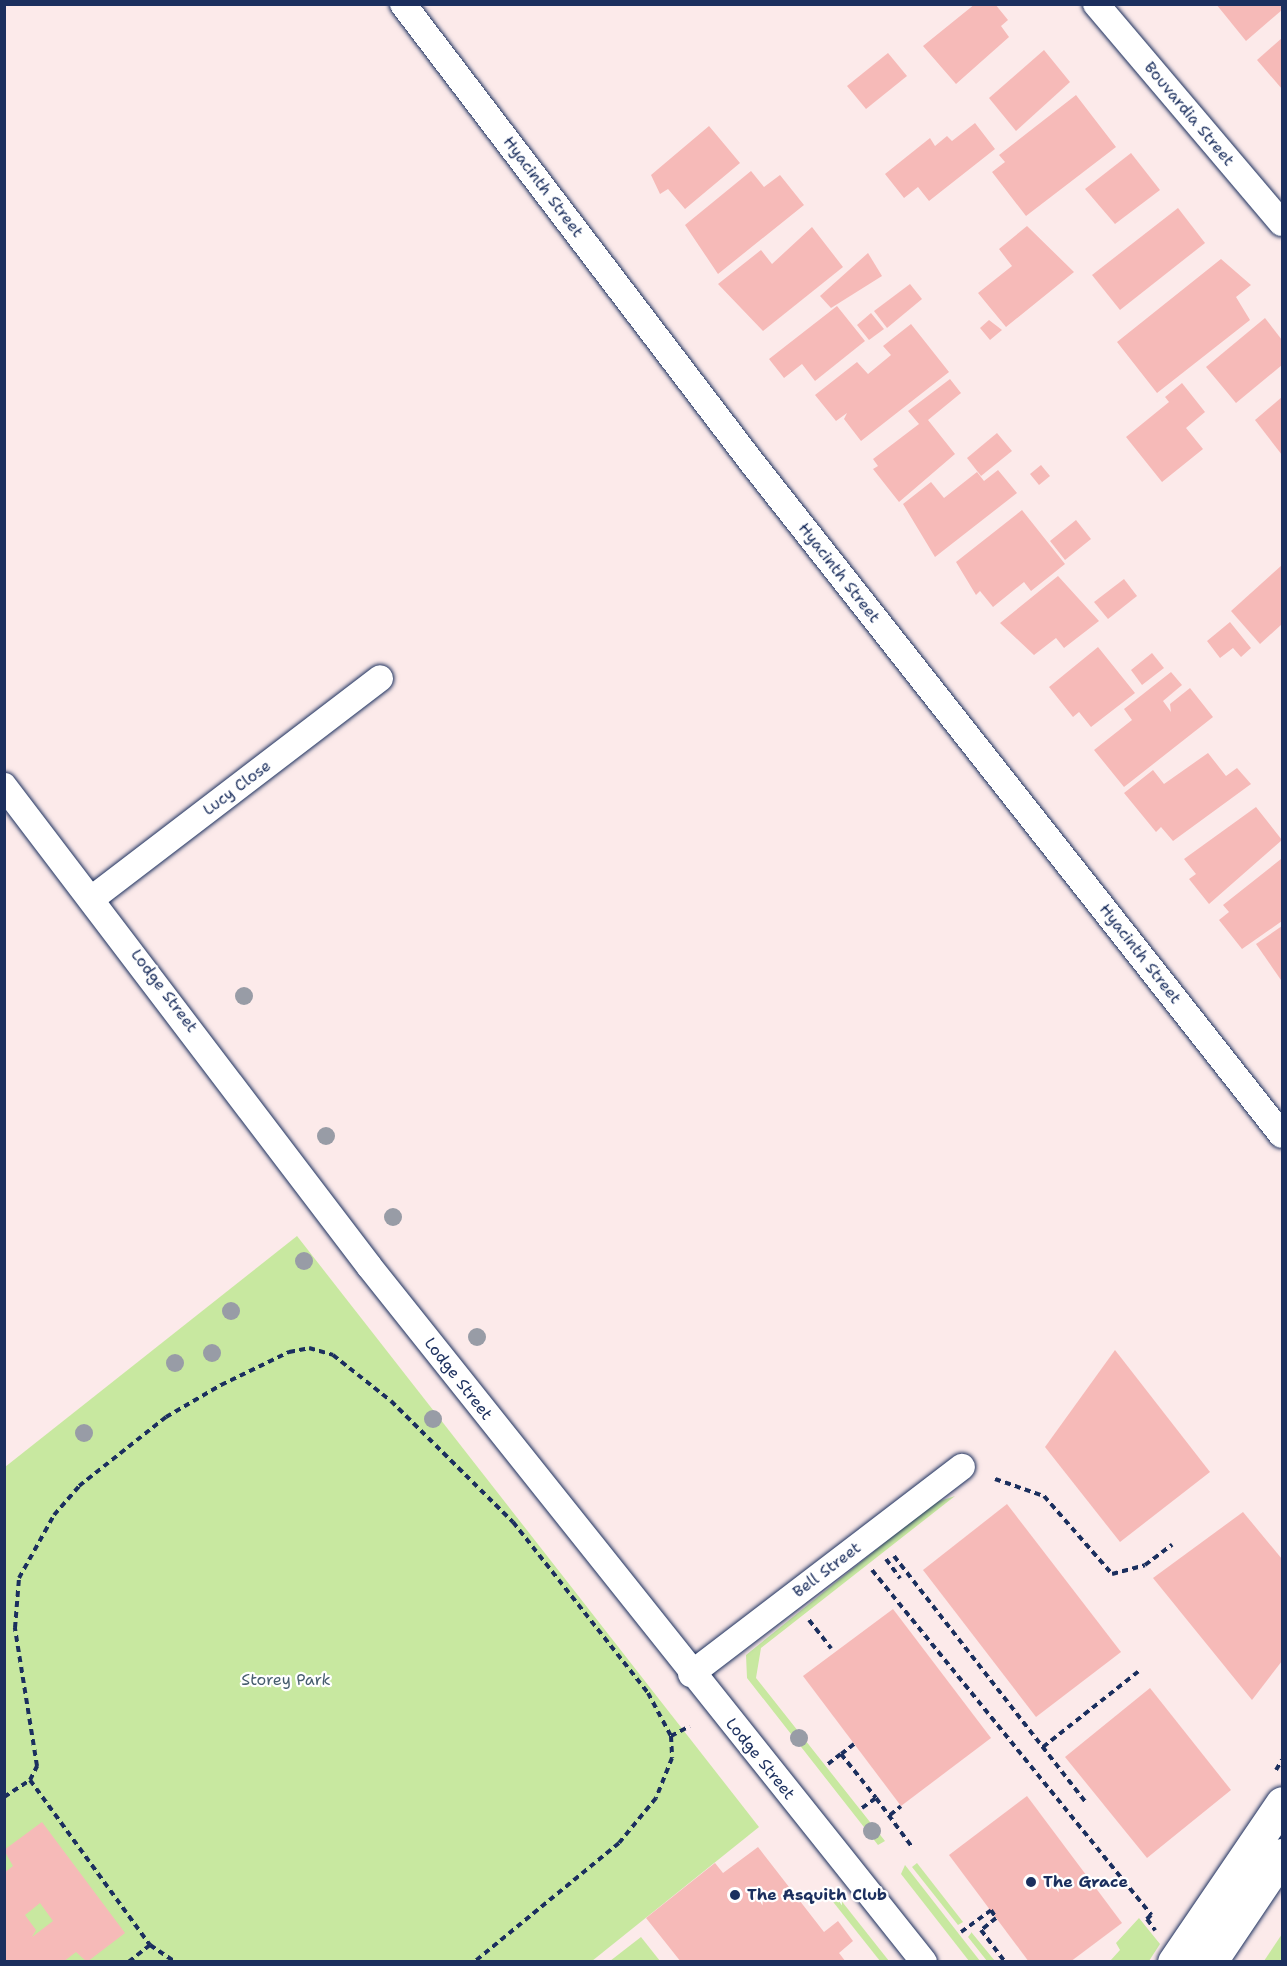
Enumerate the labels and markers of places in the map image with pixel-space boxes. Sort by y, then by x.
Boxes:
place label: The Grace [1043,1872,1128,1892]
marker: The Grace [1024,1875,1038,1889]
place label: The Asquith Club [747,1885,887,1905]
marker: The Asquith Club [728,1888,742,1902]

